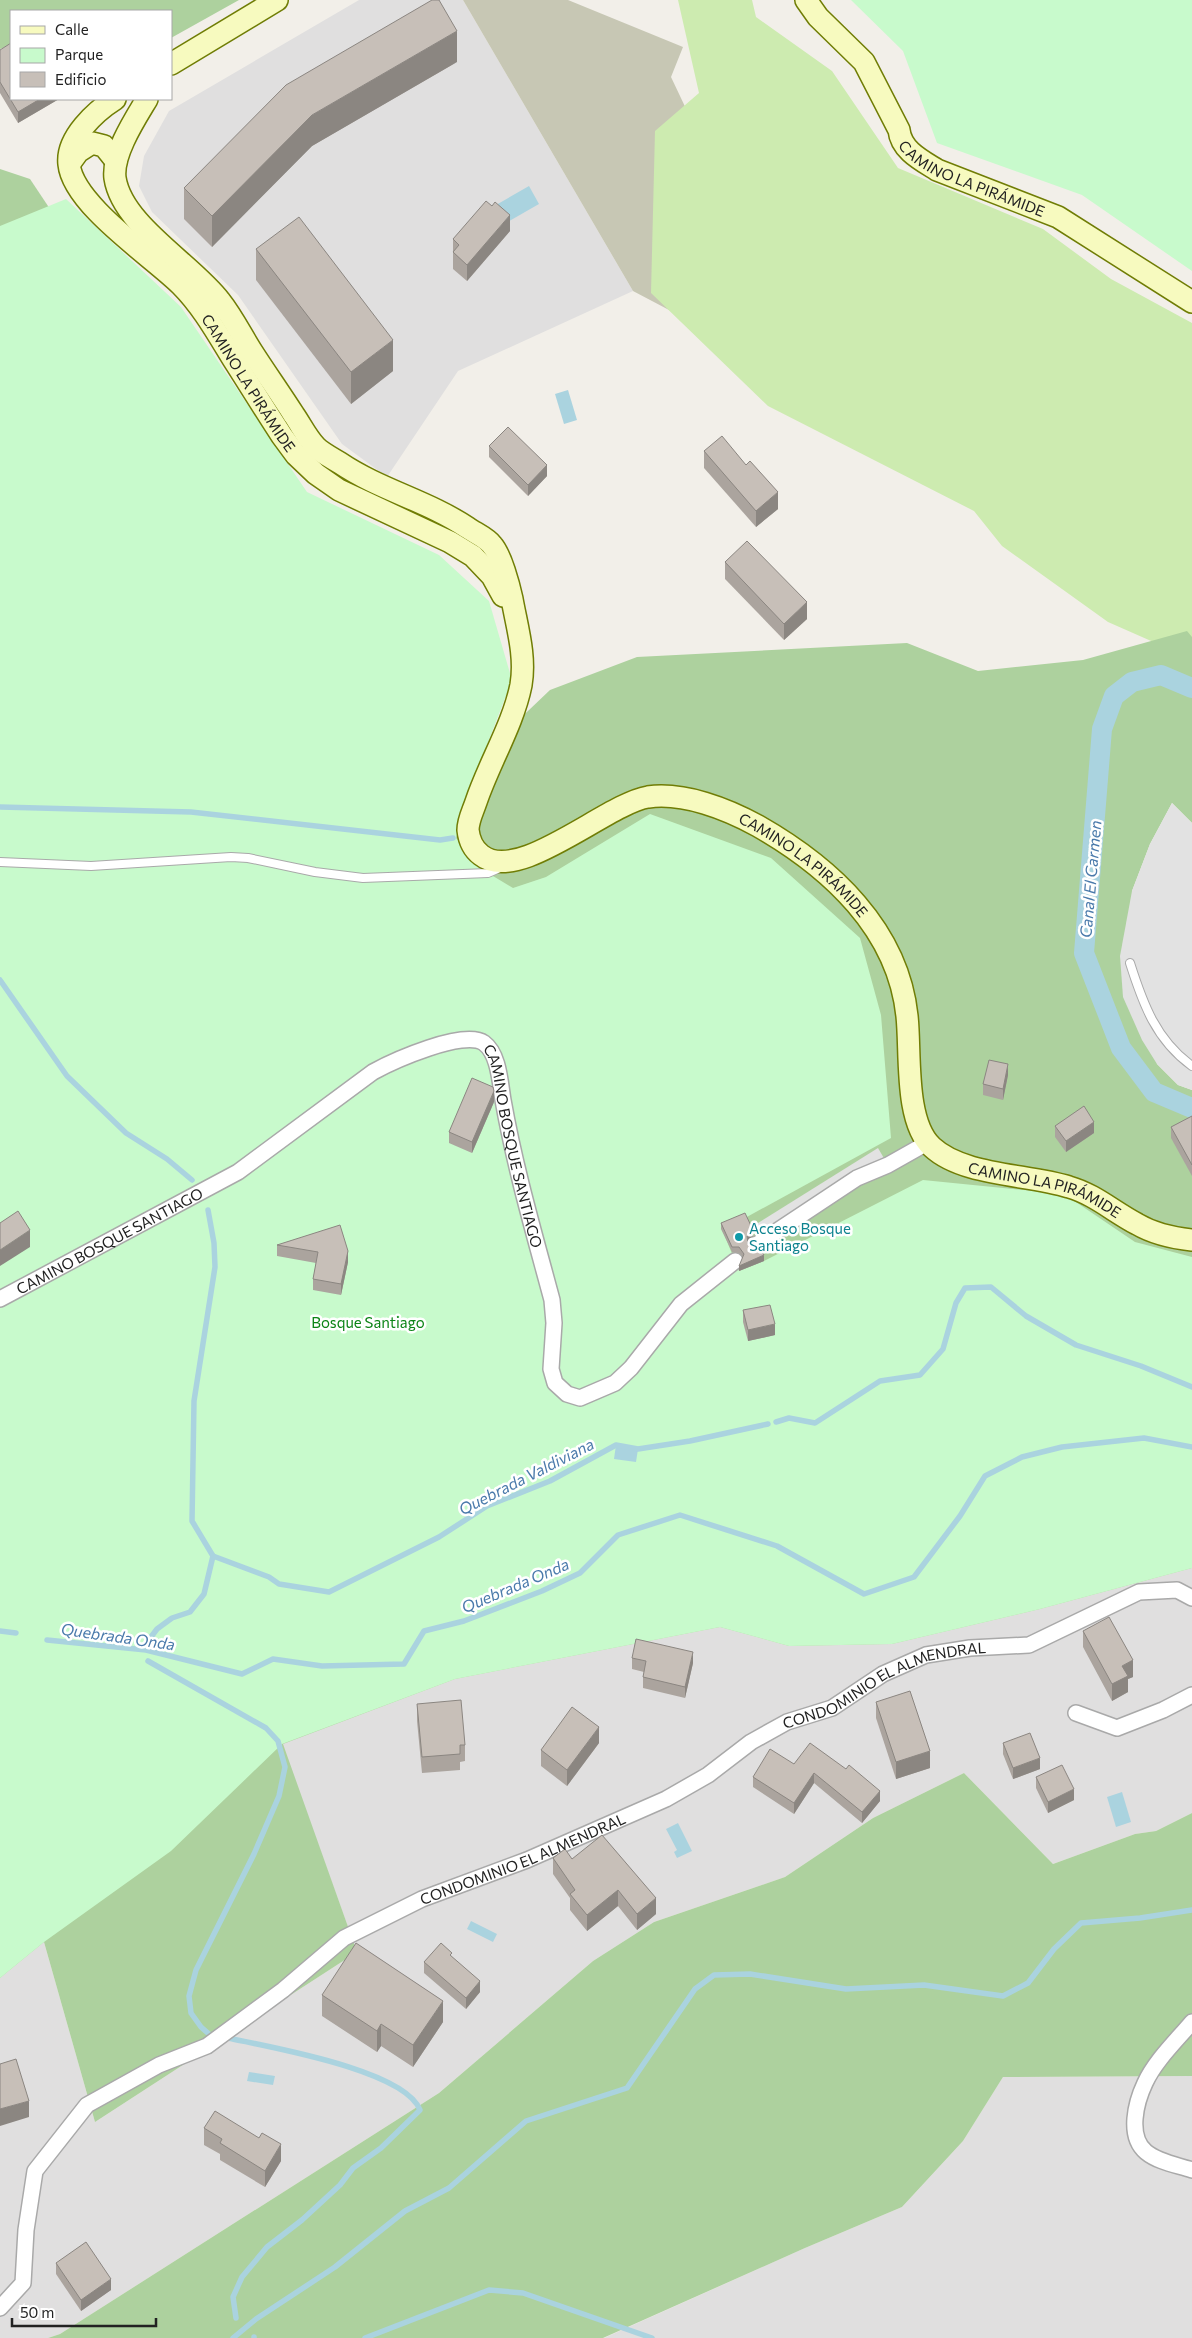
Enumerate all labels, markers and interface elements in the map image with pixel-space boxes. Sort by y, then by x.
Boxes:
legend [10,10,172,100]
text: Calle [55,20,89,38]
text: Parque [55,45,103,63]
text: Edificio [55,70,106,88]
street label: CAMINO LA PIRÁMIDE [895,137,1048,220]
street label: CAMINO LA PIRÁMIDE [198,310,300,455]
street label: CAMINO LA PIRÁMIDE [736,809,872,920]
water label: Canal El Carmen [1075,819,1105,939]
street label: CAMINO BOSQUE SANTIAGO [480,1040,546,1250]
street label: CAMINO LA PIRÁMIDE [966,1158,1125,1221]
street label: CAMINO BOSQUE SANTIAGO [13,1184,206,1298]
place label: Acceso Bosque Santiago [749,1219,851,1254]
marker: Acceso Bosque Santiago [733,1231,745,1243]
park label: Bosque Santiago [311,1313,425,1331]
water label: Quebrada Valdiviana [455,1434,597,1518]
water label: Quebrada Onda [458,1554,572,1616]
water label: Quebrada Onda [60,1619,176,1653]
street label: CONDOMINIO EL ALMENDRAL [780,1638,987,1732]
street label: CONDOMINIO EL ALMENDRAL [417,1809,629,1908]
scale bar [12,2296,156,2328]
text: 50 m [20,2303,54,2321]

